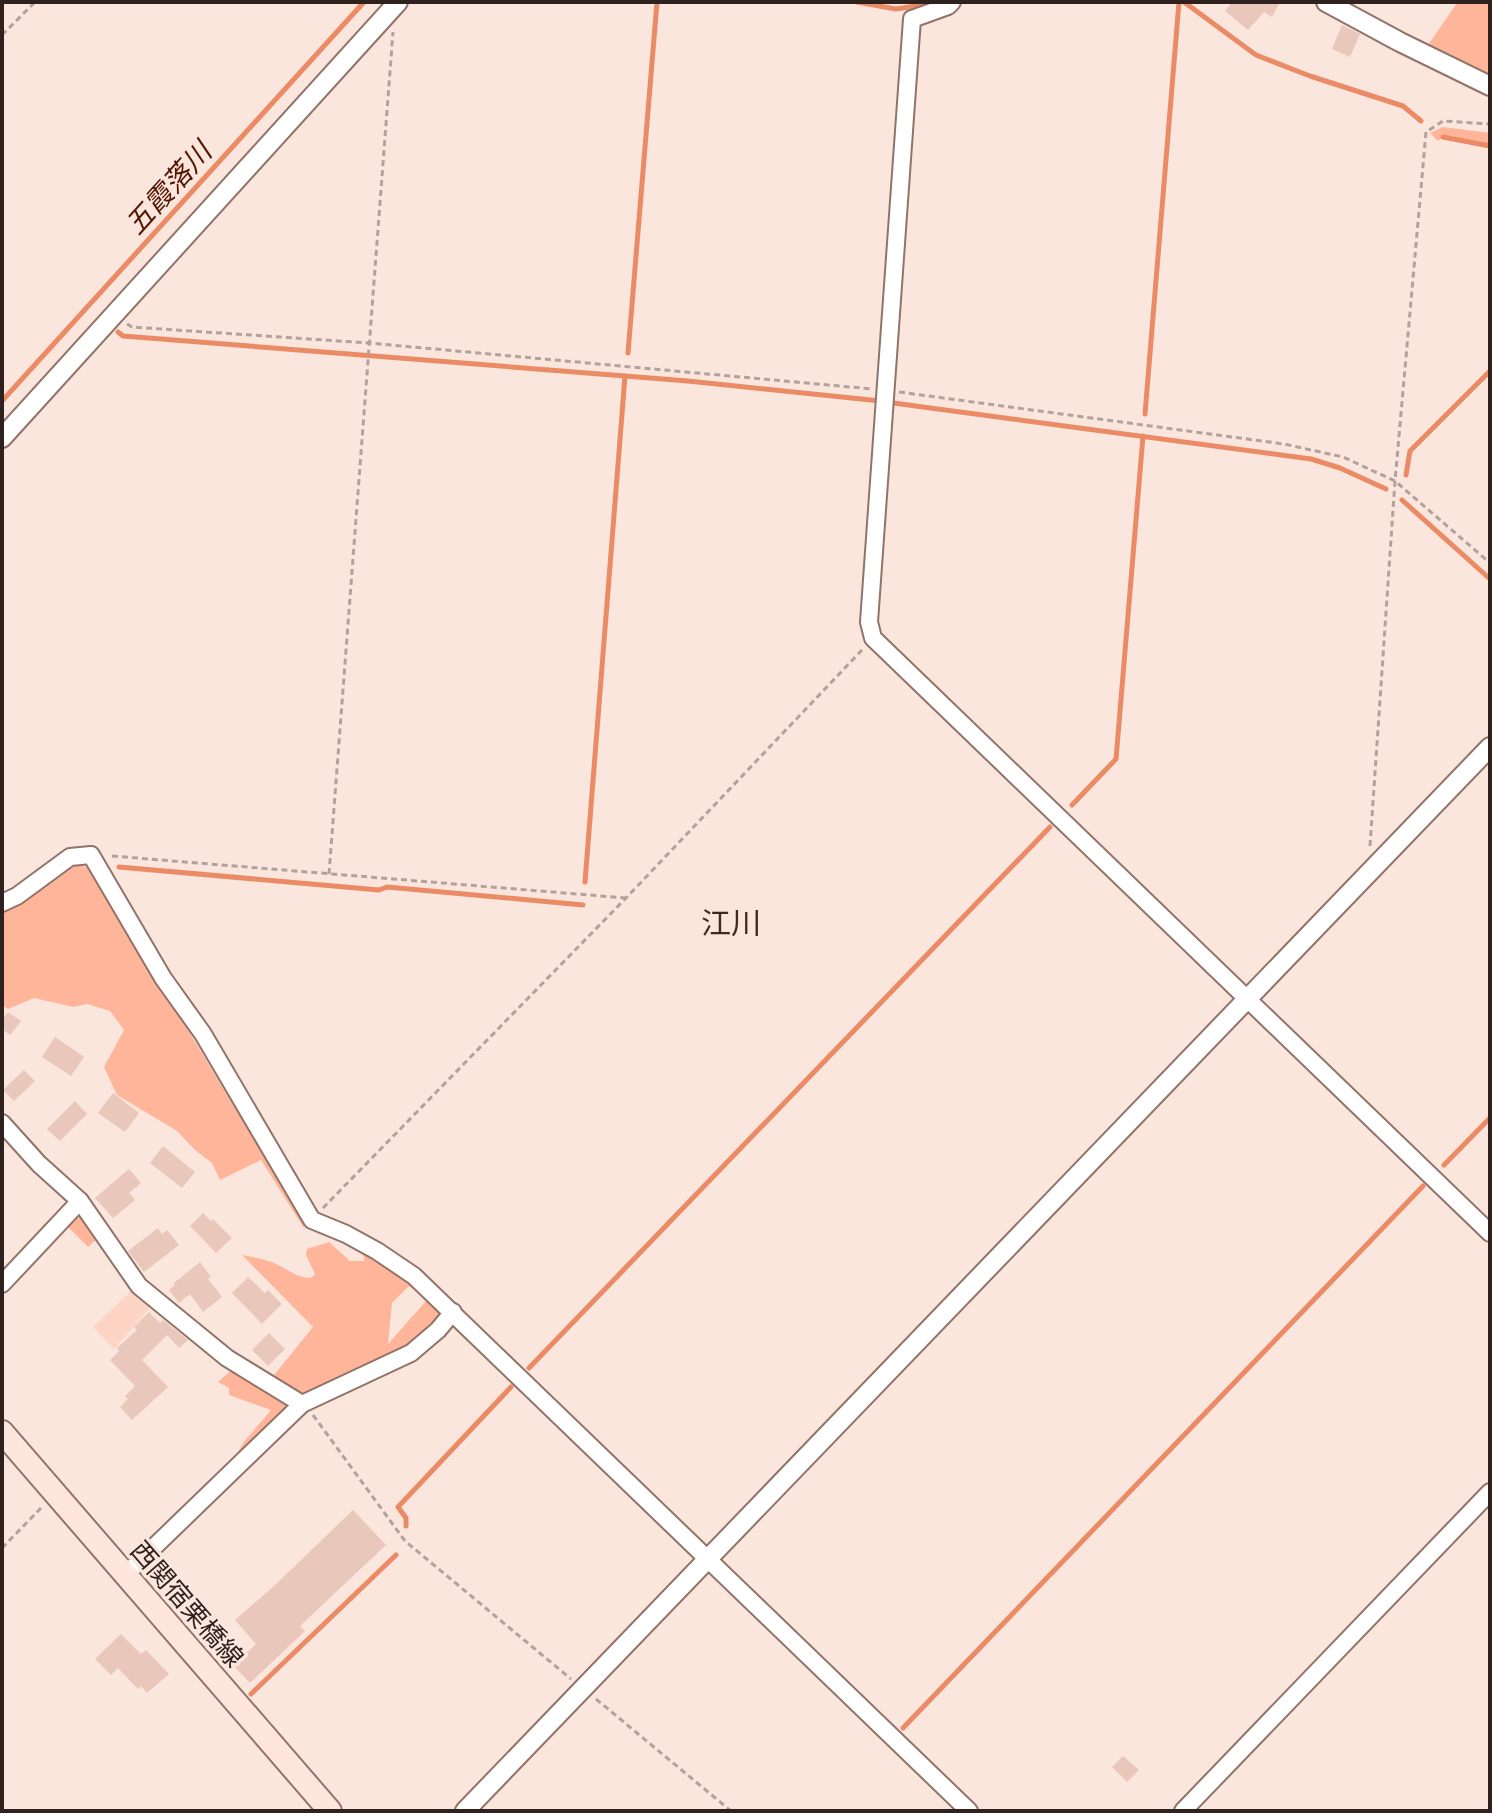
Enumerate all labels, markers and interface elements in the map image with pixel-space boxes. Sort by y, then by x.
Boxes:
water label: 五霞落川 [116,131,221,242]
district label: 江川 [701,903,761,943]
street label: 西関宿栗橋線 [124,1533,252,1673]

